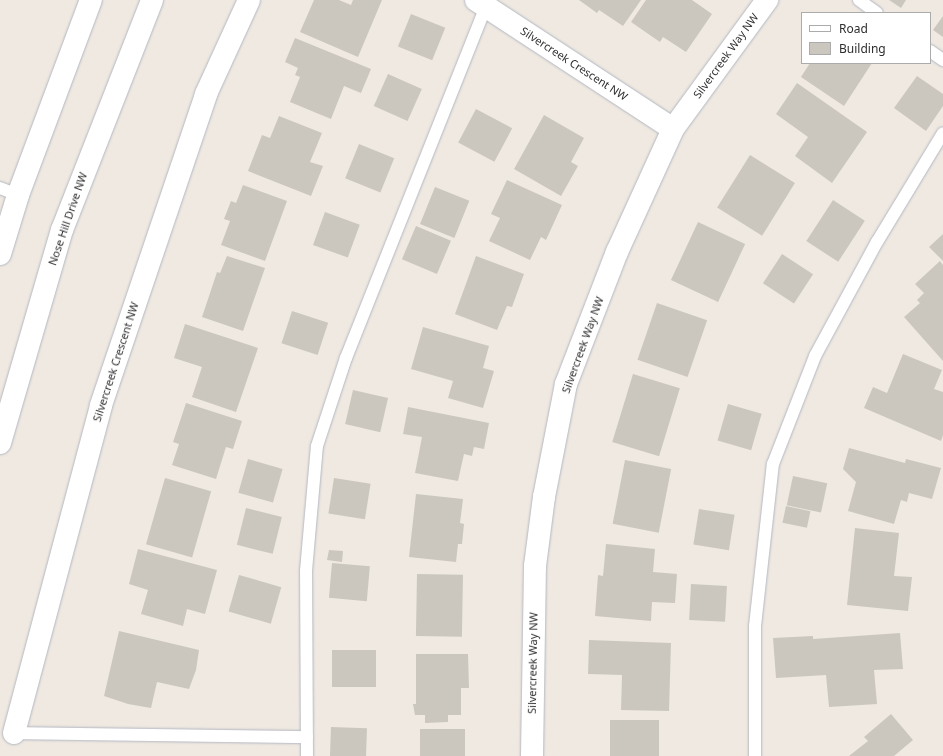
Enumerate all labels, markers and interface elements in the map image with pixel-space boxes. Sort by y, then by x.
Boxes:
street label: Silvercreek Way NW [691,11,761,101]
legend [801,12,931,64]
text: Road [839,20,868,37]
street label: Silvercreek Crescent NW [518,24,630,104]
text: Building [839,40,886,57]
street label: Nose Hill Drive NW [46,171,90,267]
street label: Silvercreek Way NW [559,295,607,395]
street label: Silvercreek Crescent NW [90,301,142,423]
street label: Silvercreek Way NW [526,612,540,714]

